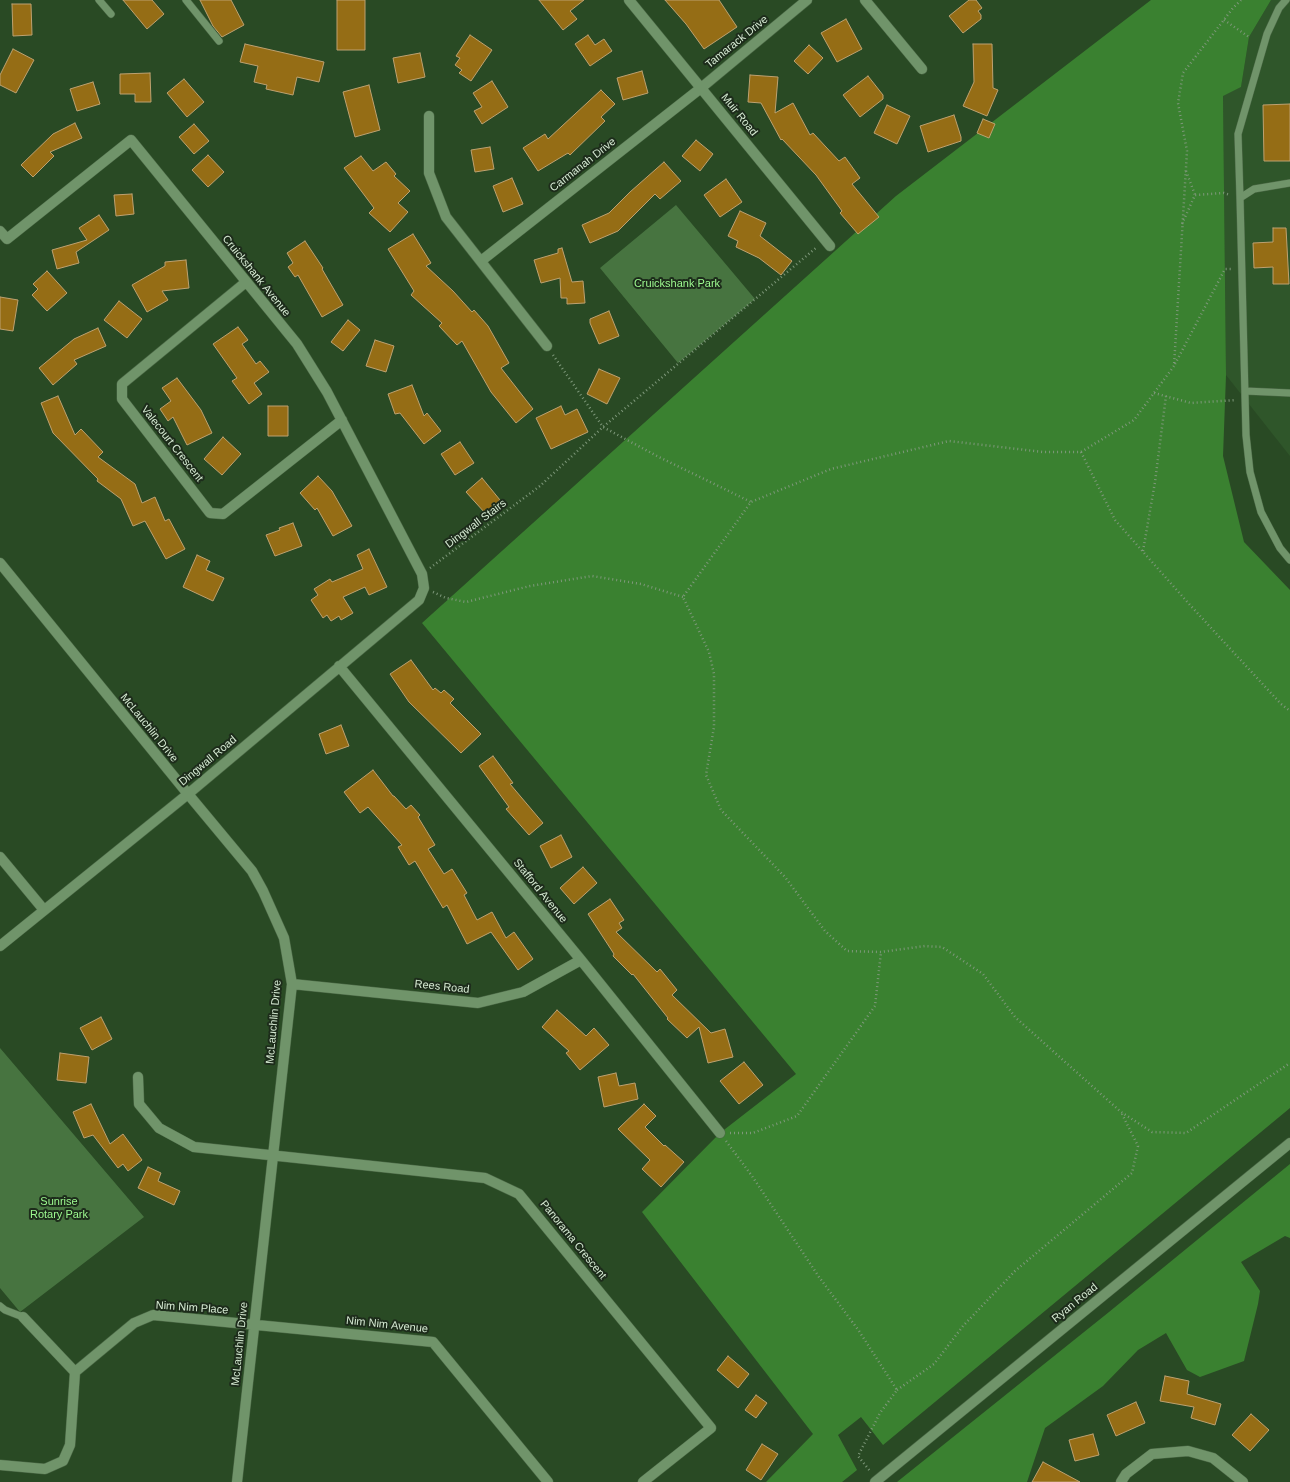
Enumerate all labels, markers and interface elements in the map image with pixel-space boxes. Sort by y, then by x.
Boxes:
street label: Tamarack Drive [703,13,771,71]
street label: Muir Road [718,91,760,139]
street label: Carmanah Drive [547,135,619,195]
street label: Cruickshank Avenue [219,233,293,319]
park label: Cruickshank Park [634,277,720,291]
street label: Valecourt Crescent [138,403,206,485]
street label: Dingwall Stairs [443,497,509,551]
street label: McLauchlin Drive [117,691,181,765]
street label: Dingwall Road [177,733,239,789]
street label: Stafford Avenue [510,856,570,926]
street label: Rees Road [414,978,470,996]
street label: McLauchlin Drive [264,979,284,1065]
park label: Sunrise Rotary Park [30,1195,88,1221]
street label: Panorama Crescent [537,1198,609,1282]
street label: Ryan Road [1049,1281,1101,1325]
street label: Nim Nim Place [155,1299,229,1317]
street label: McLauchlin Drive [229,1301,251,1387]
street label: Nim Nim Avenue [345,1314,429,1336]

